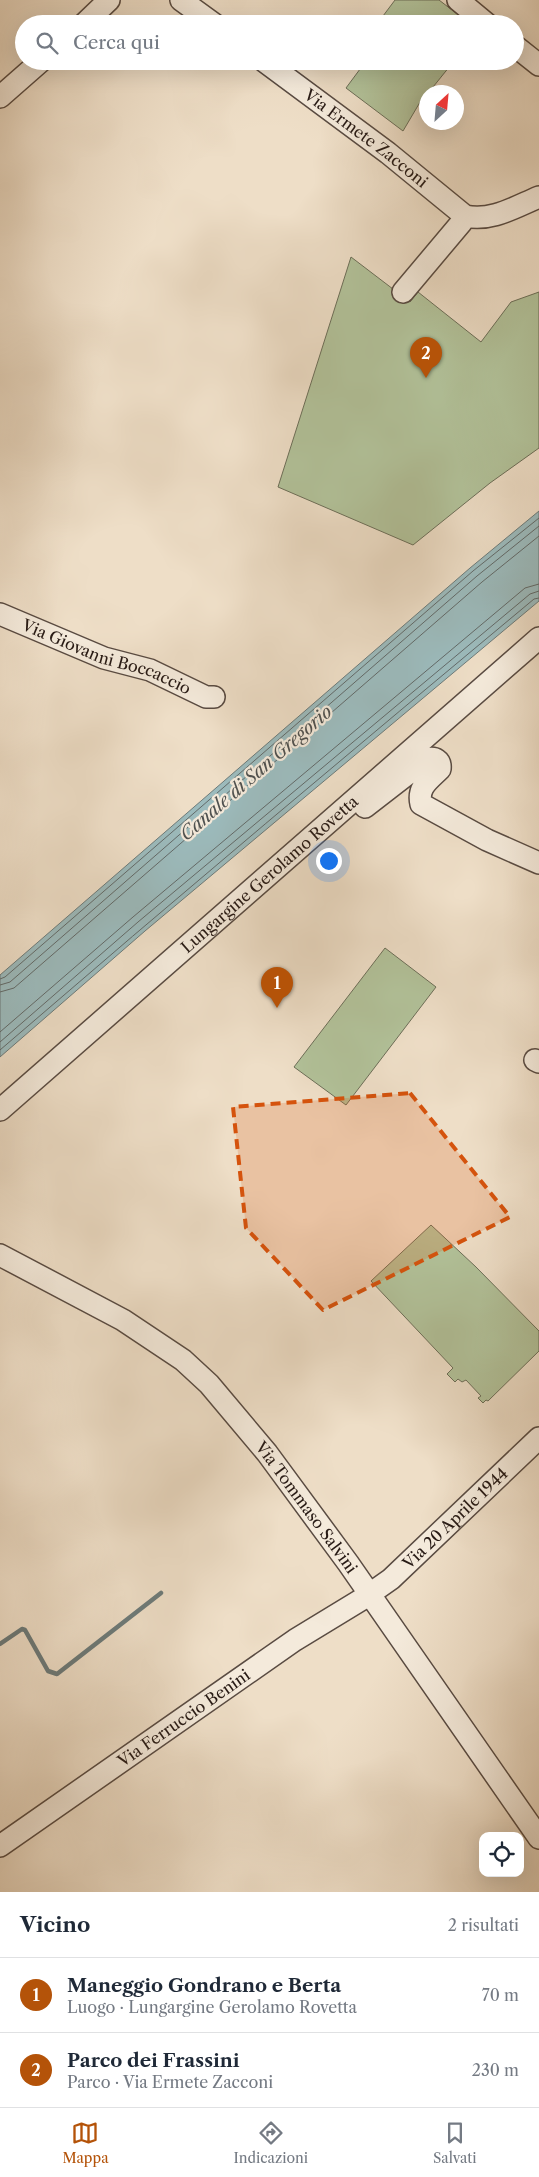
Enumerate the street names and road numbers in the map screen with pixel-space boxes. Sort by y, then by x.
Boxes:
street label: Via Ermete Zacconi [300,84,432,192]
street label: Via Giovanni Boccaccio [18,614,194,698]
street label: Lungargine Gerolamo Rovetta [177,791,362,957]
street label: Via Tommaso Salvini [251,1436,362,1577]
street label: Via 20 Aprile 1944 [397,1463,512,1574]
street label: Via Ferruccio Benini [113,1665,254,1771]

